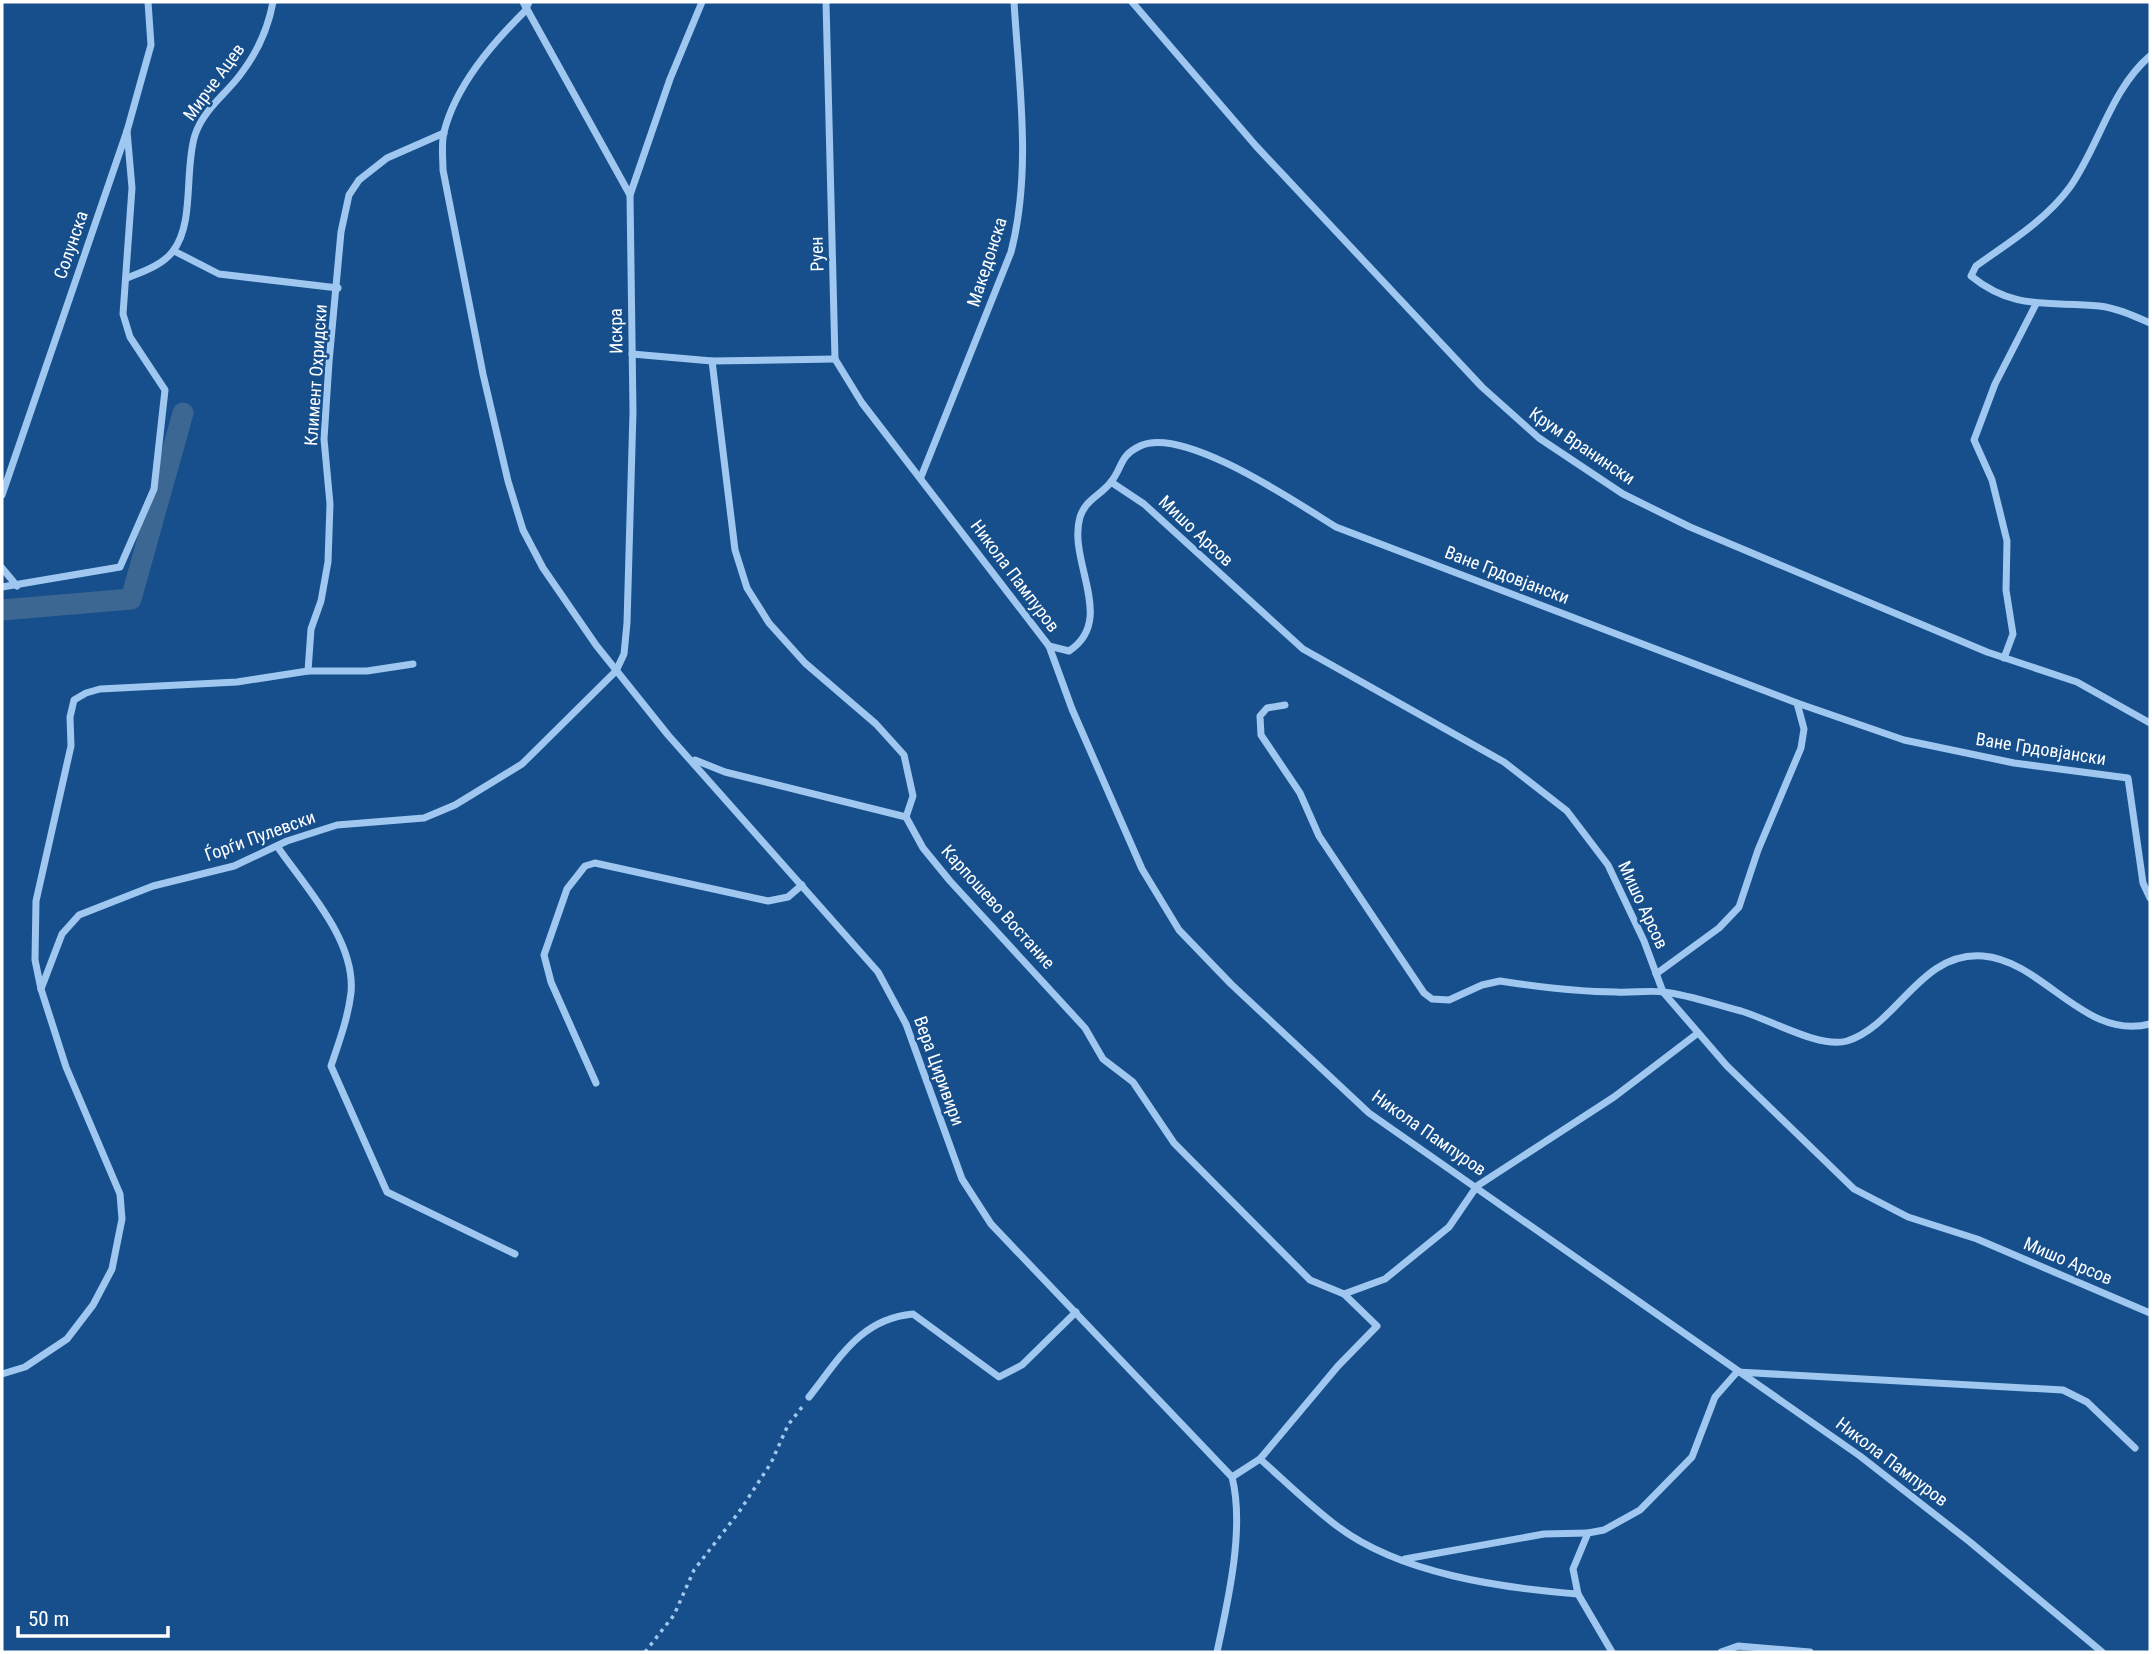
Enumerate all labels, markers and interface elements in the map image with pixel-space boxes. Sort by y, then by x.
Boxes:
street label: Мирче Ацев [179,39,249,124]
street label: Солунска [49,208,92,282]
street label: Македонска [962,215,1011,309]
street label: Руен [805,236,828,272]
street label: Климент Охридски [300,303,331,447]
street label: Искра [605,308,626,354]
street label: Крум Вранински [1525,403,1639,489]
street label: Мишо Арсов [1155,491,1238,570]
street label: Никола Пампуров [966,516,1064,636]
street label: Ване Грдовјански [1442,541,1572,608]
street label: Ване Грдовјански [1974,728,2108,769]
street label: Ѓорѓи Пулевски [202,806,318,865]
street label: Карпошево Востание [937,840,1059,973]
street label: Мишо Арсов [1614,858,1673,952]
street label: Вера Циривири [910,1013,969,1128]
street label: Никола Пампуров [1368,1085,1490,1180]
street label: Мишо Арсов [2021,1232,2116,1289]
street label: Никола Пампуров [1832,1413,1952,1511]
scale bar [18,1594,168,1638]
text: 50 m [28,1607,69,1631]

